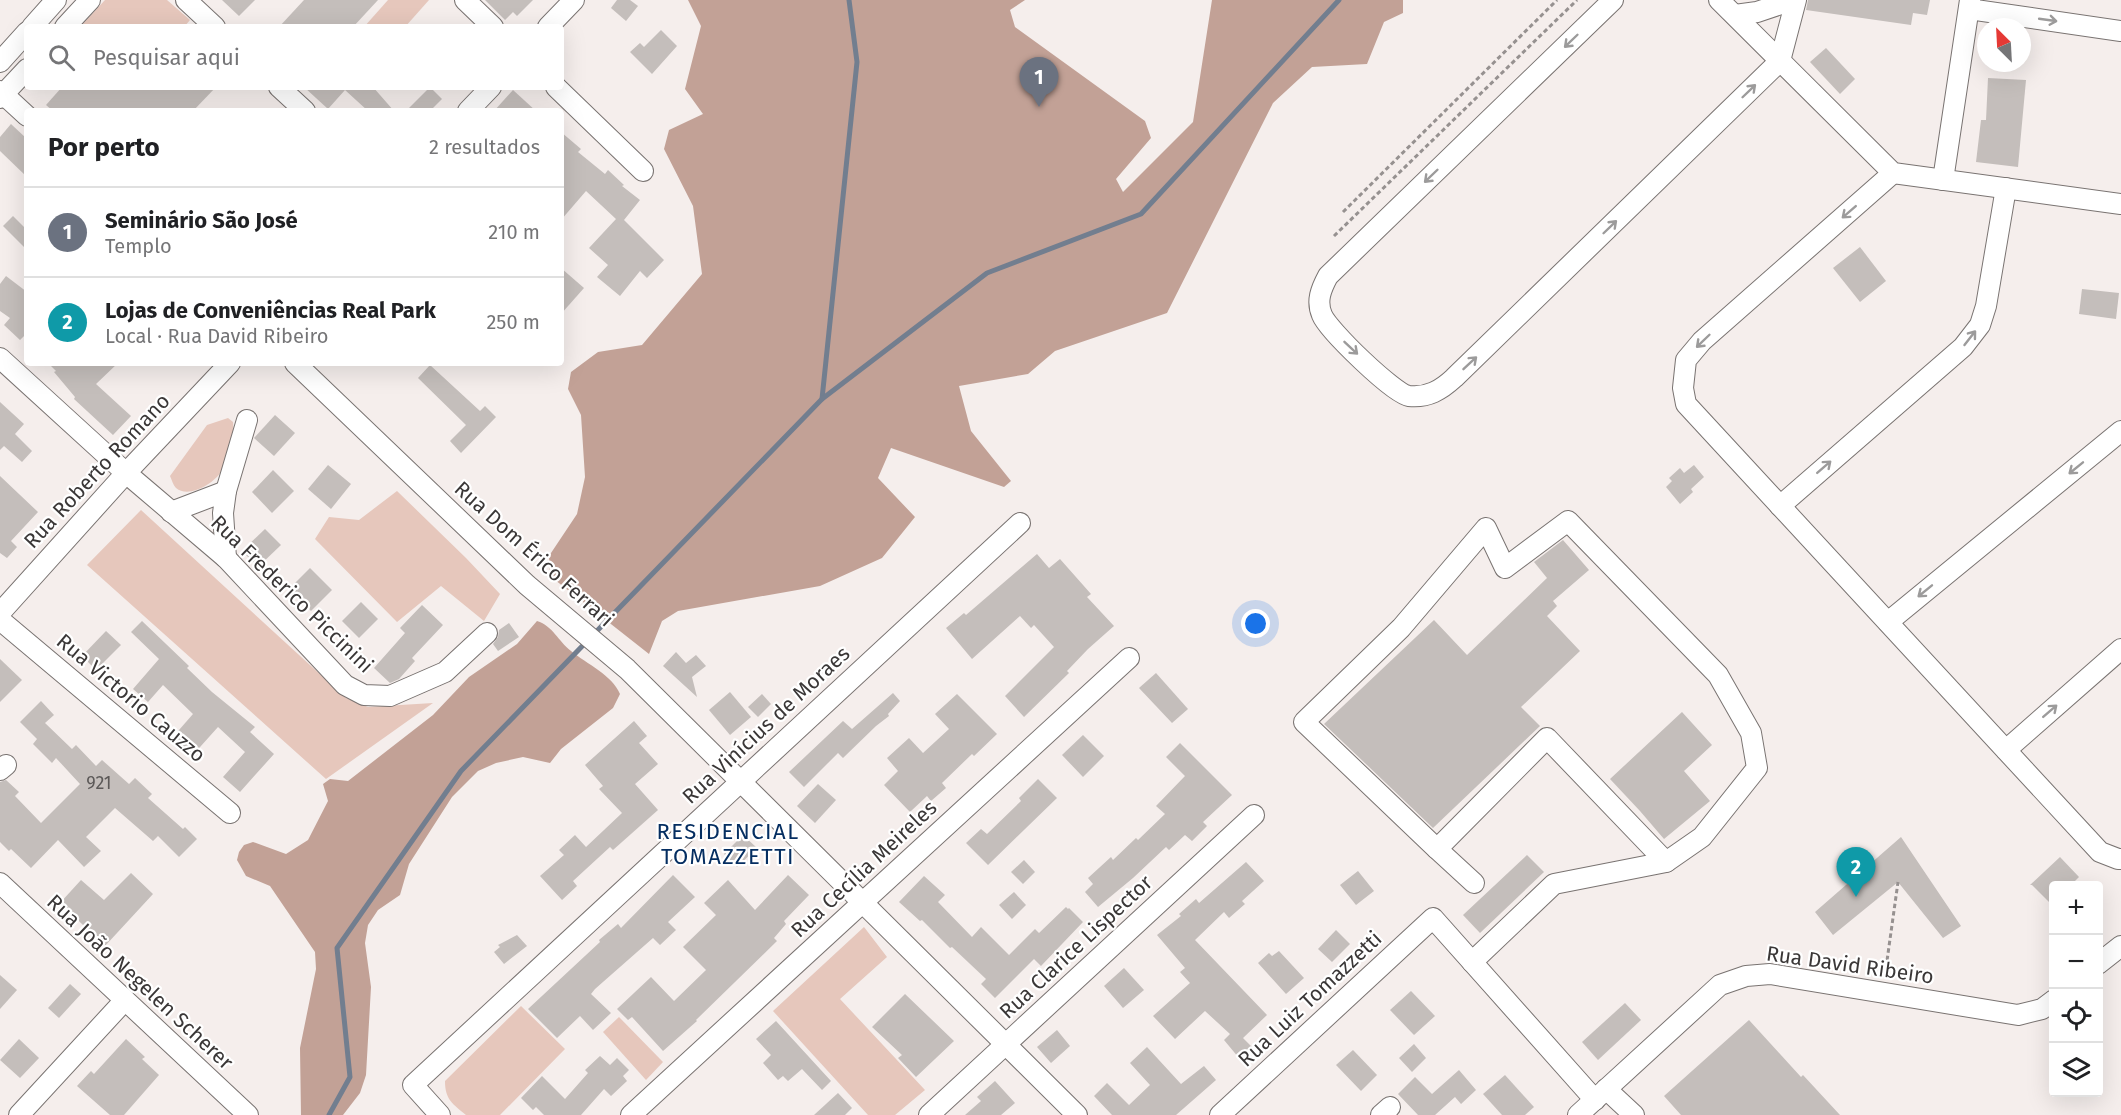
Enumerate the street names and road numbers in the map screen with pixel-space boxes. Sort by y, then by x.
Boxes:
street label: Rua Roberto Romano [18,388,176,554]
street label: Rua Dom Érico Ferrari [449,476,619,632]
street label: Rua Frederico Piccinini [205,510,379,678]
street label: Rua Victorio Cauzzo [51,628,211,768]
street label: Rua Vinícius de Moraes [677,641,855,809]
street label: Rua Cecília Meireles [786,795,942,943]
street label: Rua Clarice Lispector [994,870,1158,1024]
street label: Rua João Negelen Scherer [42,889,238,1075]
street label: Rua Luiz Tomazzetti [1233,926,1387,1072]
street label: Rua David Ribeiro [1765,940,1935,990]

